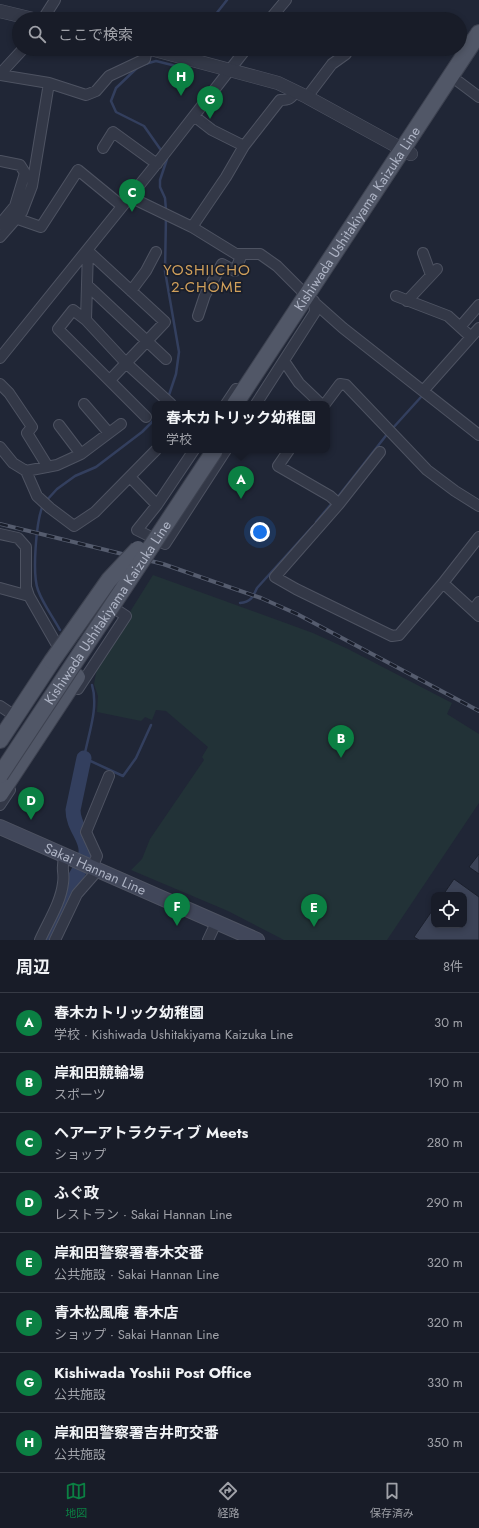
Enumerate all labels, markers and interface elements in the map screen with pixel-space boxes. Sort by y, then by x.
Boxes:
search box [12,12,467,56]
icon: search [26,23,48,45]
text: ここで検索 [58,24,133,46]
pin: H [168,63,194,96]
pin: G [197,86,223,119]
street label: Kishiwada Ushitakiyama Kaizuka Line [289,122,425,315]
pin: C [119,179,145,212]
district label: YOSHIICHO 2-CHOME [163,259,251,298]
popup [152,401,330,453]
text: 春木カトリック幼稚園 [166,407,316,429]
text: 学校 [166,430,192,449]
pin: A [228,466,254,499]
street label: Kishiwada Ushitakiyama Kaizuka Line [39,516,176,708]
your location [250,522,270,542]
pin: B [328,725,354,758]
pin: D [18,787,44,820]
street label: Sakai Hannan Line [41,838,149,900]
map controls [431,892,467,928]
button: locate [431,892,467,928]
pin: F [164,893,190,926]
pin: E [301,894,327,927]
text: 周辺 [16,955,50,979]
text: 8件 [443,957,463,976]
text: 春木カトリック幼稚園 [54,1002,204,1024]
text: A [24,1013,34,1032]
text: 30 m [434,1013,463,1032]
text: 学校 · Kishiwada Ushitakiyama Kaizuka Line [54,1025,293,1044]
text: 岸和田競輪場 [54,1062,144,1084]
text: B [25,1073,33,1092]
text: 190 m [428,1073,463,1092]
text: スポーツ [54,1085,106,1104]
text: ヘアーアトラクティブ Meets [54,1122,248,1144]
text: C [24,1133,34,1152]
text: 280 m [427,1133,463,1152]
text: ショップ [54,1145,106,1164]
text: ふぐ政 [54,1182,99,1204]
text: D [24,1193,34,1212]
text: 290 m [426,1193,463,1212]
text: レストラン · Sakai Hannan Line [54,1205,232,1224]
text: 岸和田警察署春木交番 [54,1242,204,1264]
text: E [25,1253,33,1272]
text: 320 m [427,1253,463,1272]
text: 公共施設 · Sakai Hannan Line [54,1265,219,1284]
text: 青木松風庵 春木店 [54,1302,179,1324]
text: F [25,1313,33,1332]
text: 320 m [427,1313,463,1332]
text: ショップ · Sakai Hannan Line [54,1325,219,1344]
text: Kishiwada Yoshii Post Office [54,1362,252,1384]
text: G [24,1373,34,1392]
text: 330 m [427,1373,463,1392]
text: 公共施設 [54,1385,106,1404]
text: 岸和田警察署吉井町交番 [54,1422,219,1444]
text: H [24,1433,34,1452]
text: 350 m [427,1433,463,1452]
text: 公共施設 [54,1445,106,1464]
tab: 地図 [65,1480,87,1521]
tab: 経路 [217,1480,239,1521]
tab: 保存済み [370,1480,414,1521]

